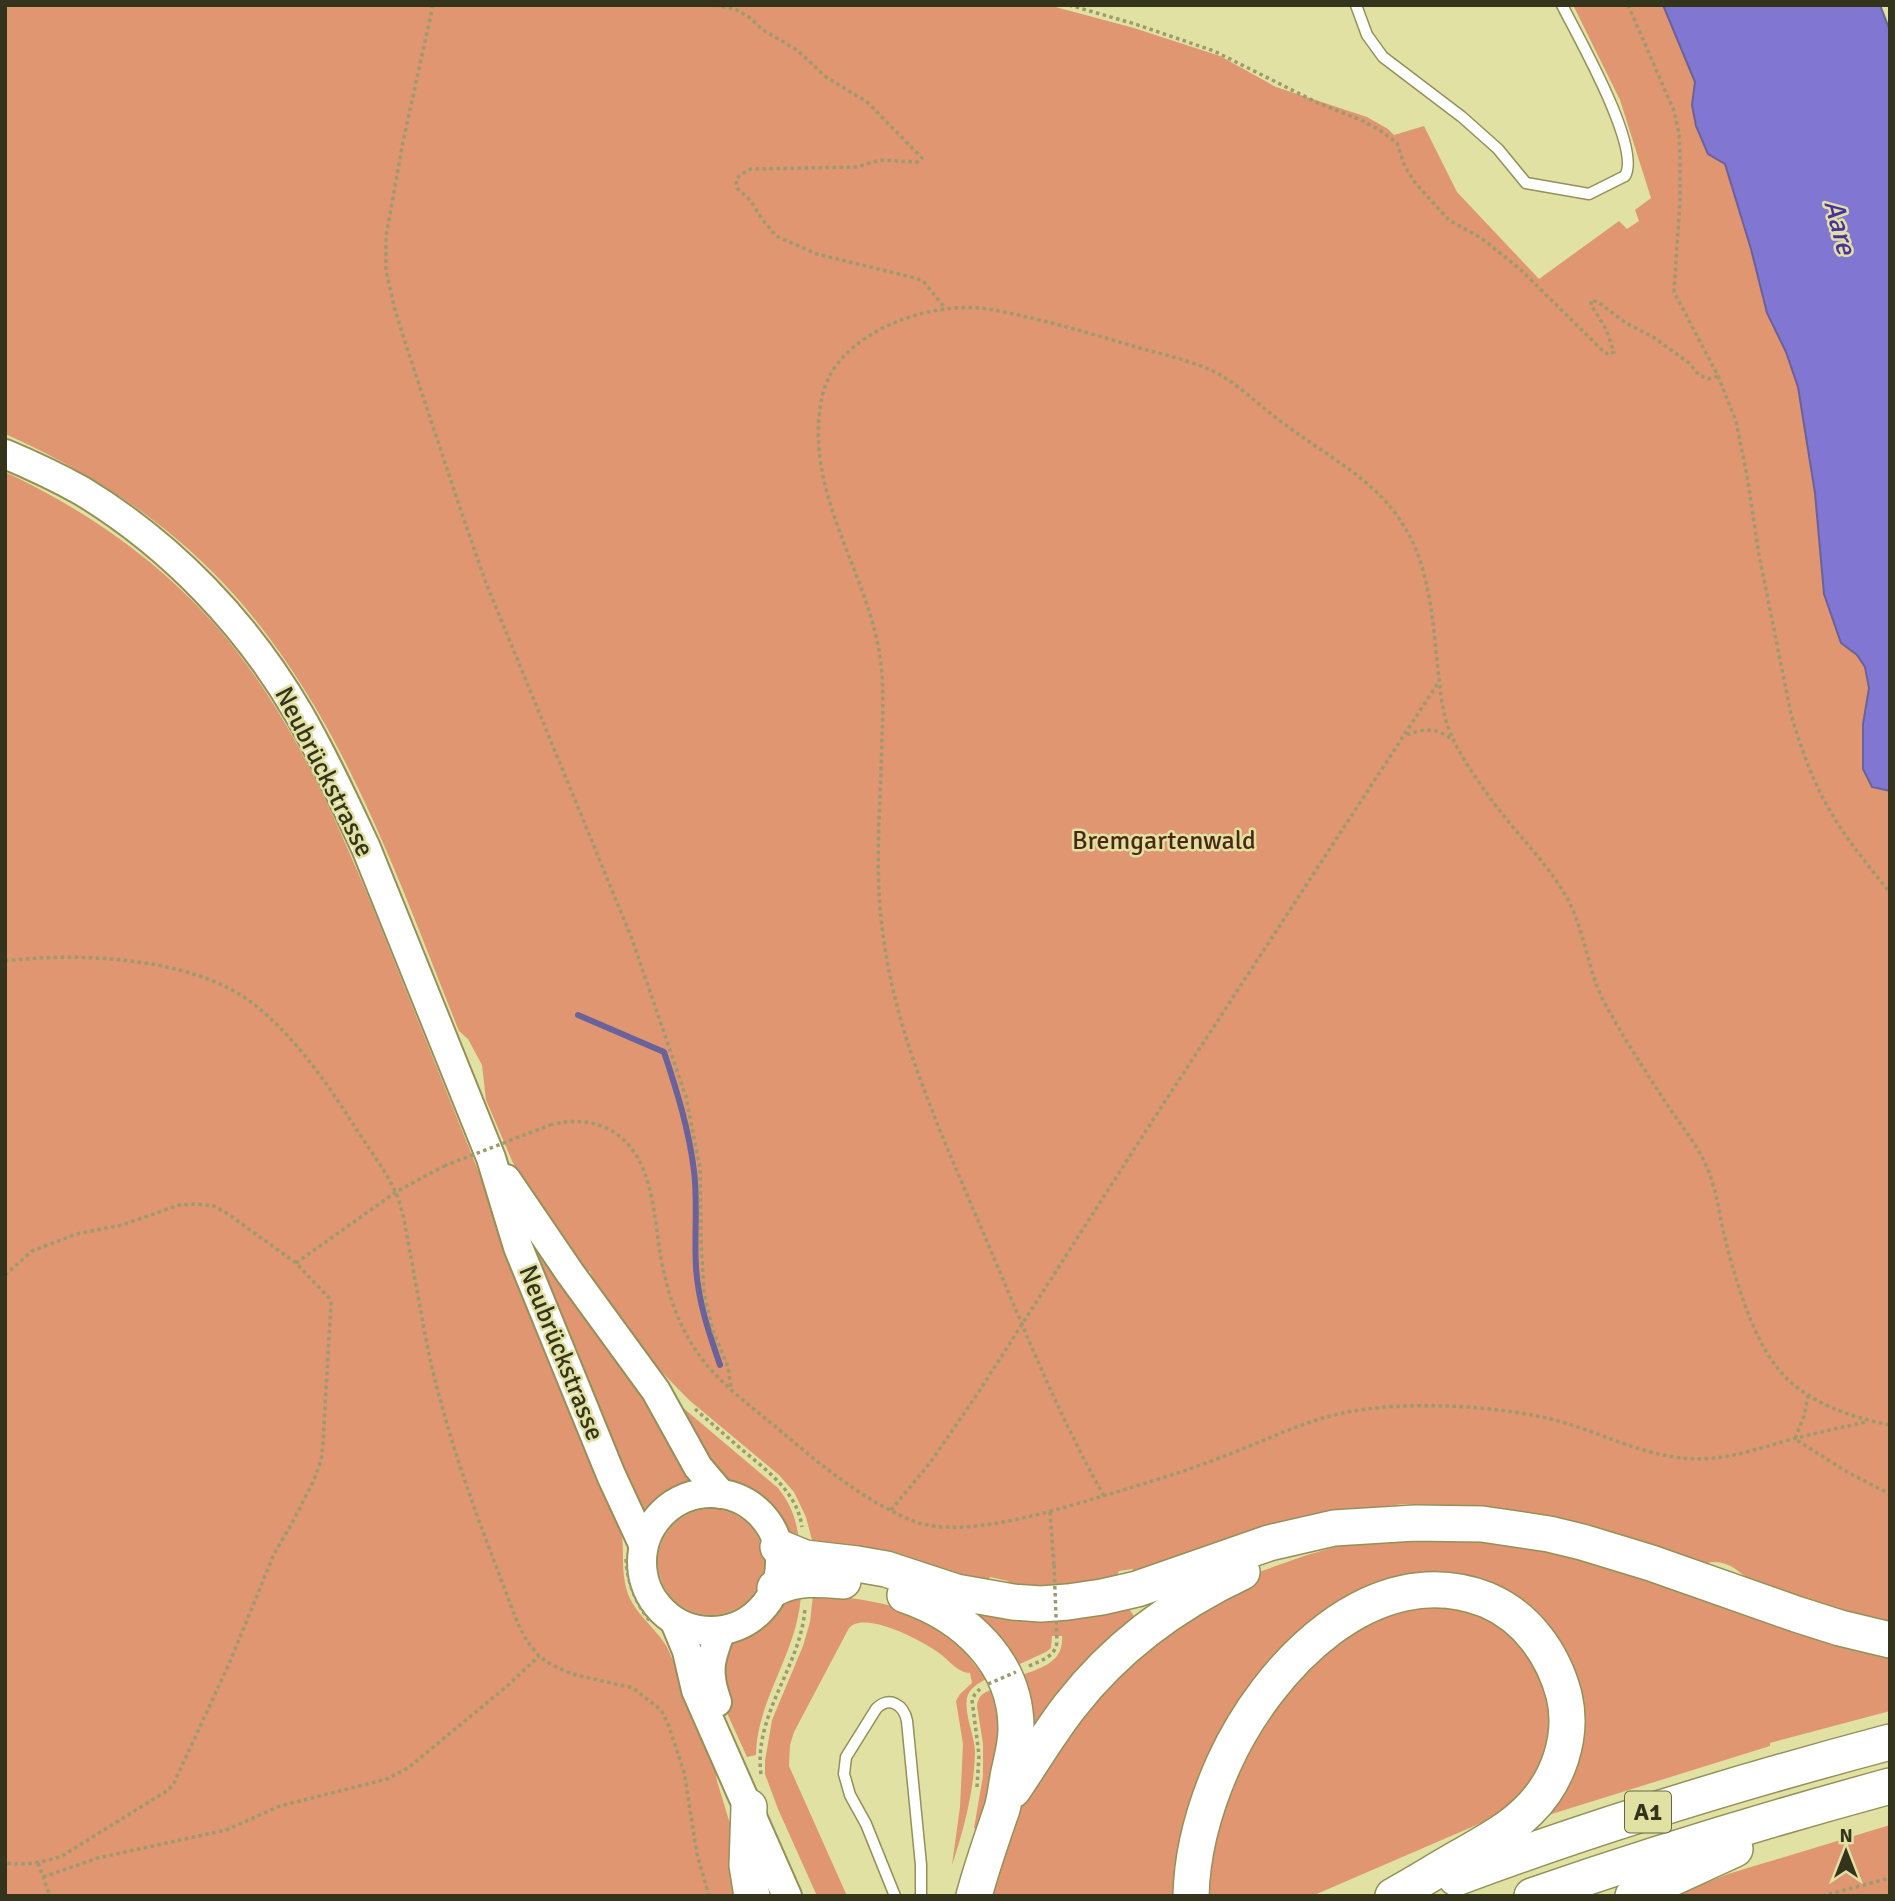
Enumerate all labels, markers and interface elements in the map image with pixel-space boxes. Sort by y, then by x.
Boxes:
water label: Aare [1816,196,1864,260]
street label: Neubrückstrasse [267,682,381,862]
park label: Bremgartenwald [1072,825,1256,857]
street label: Neubrückstrasse [511,1261,611,1445]
road number: A1 [1625,1792,1671,1832]
north arrow [1811,1817,1881,1887]
text: N [1839,1824,1853,1848]

